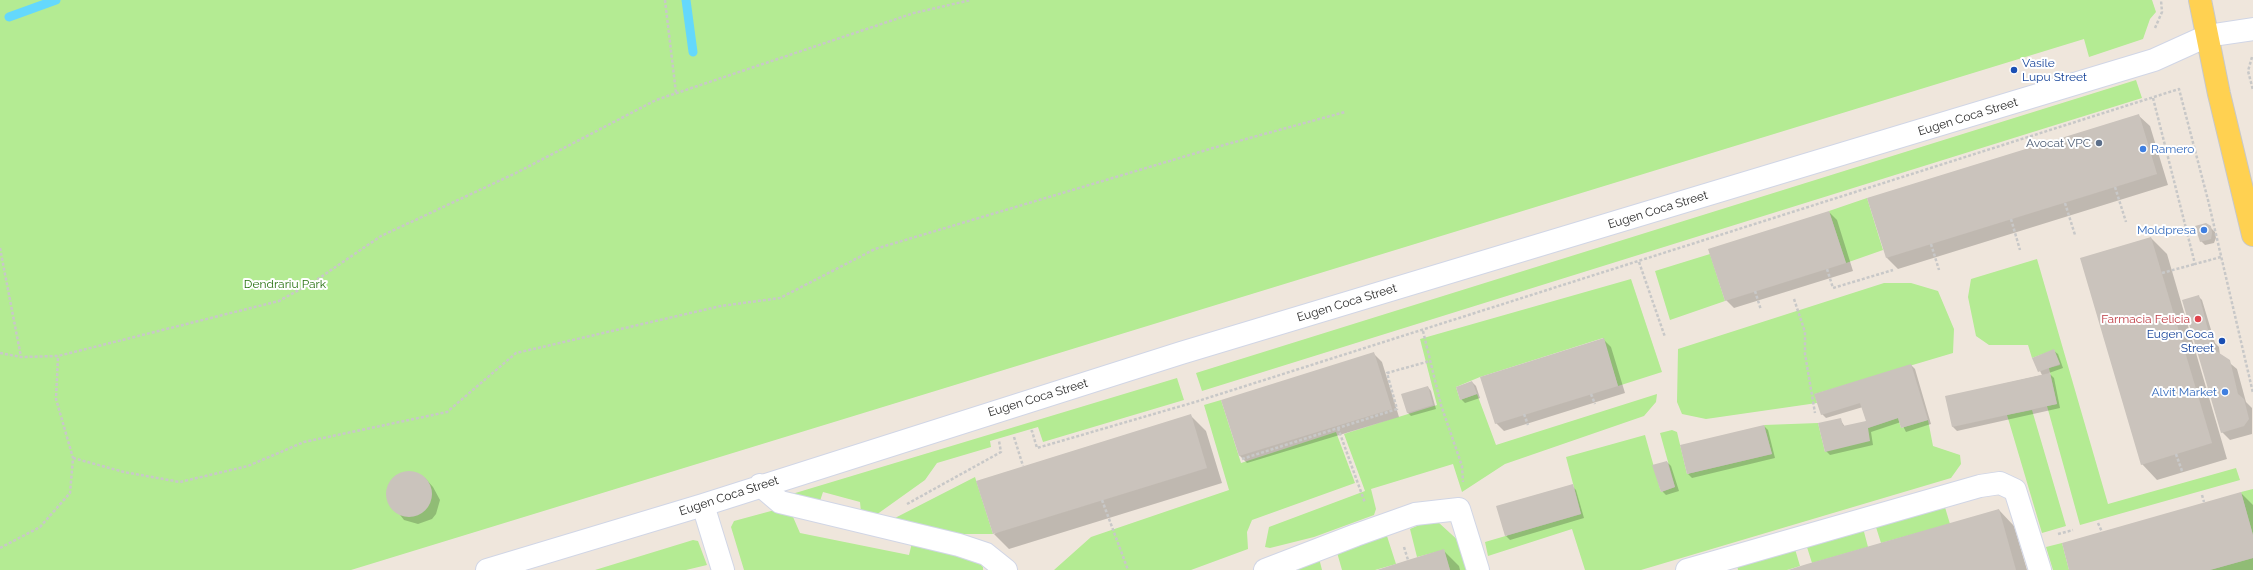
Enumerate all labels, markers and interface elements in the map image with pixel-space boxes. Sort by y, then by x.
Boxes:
place label: Vasile Lupu Street [2022,56,2087,84]
marker: Vasile Lupu Street [2009,65,2019,75]
street label: Eugen Coca Street [1916,95,2020,139]
place label: Avocat VPC [2026,136,2091,150]
marker: Avocat VPC [2094,138,2104,148]
place label: Ramero [2151,142,2195,156]
marker: Ramero [2138,144,2148,154]
street label: Eugen Coca Street [1606,188,1710,232]
place label: Moldpresa [2137,223,2196,237]
marker: Moldpresa [2199,225,2209,235]
park label: Dendrariu Park [244,277,326,291]
street label: Eugen Coca Street [1295,281,1399,325]
place label: Farmacia Felicia [2101,312,2190,326]
marker: Farmacia Felicia [2193,314,2203,324]
place label: Eugen Coca Street [2147,327,2214,355]
marker: Eugen Coca Street [2217,336,2227,346]
street label: Eugen Coca Street [986,376,1090,420]
place label: Alvit Market [2151,385,2217,399]
marker: Alvit Market [2220,387,2230,397]
street label: Eugen Coca Street [677,473,781,519]

